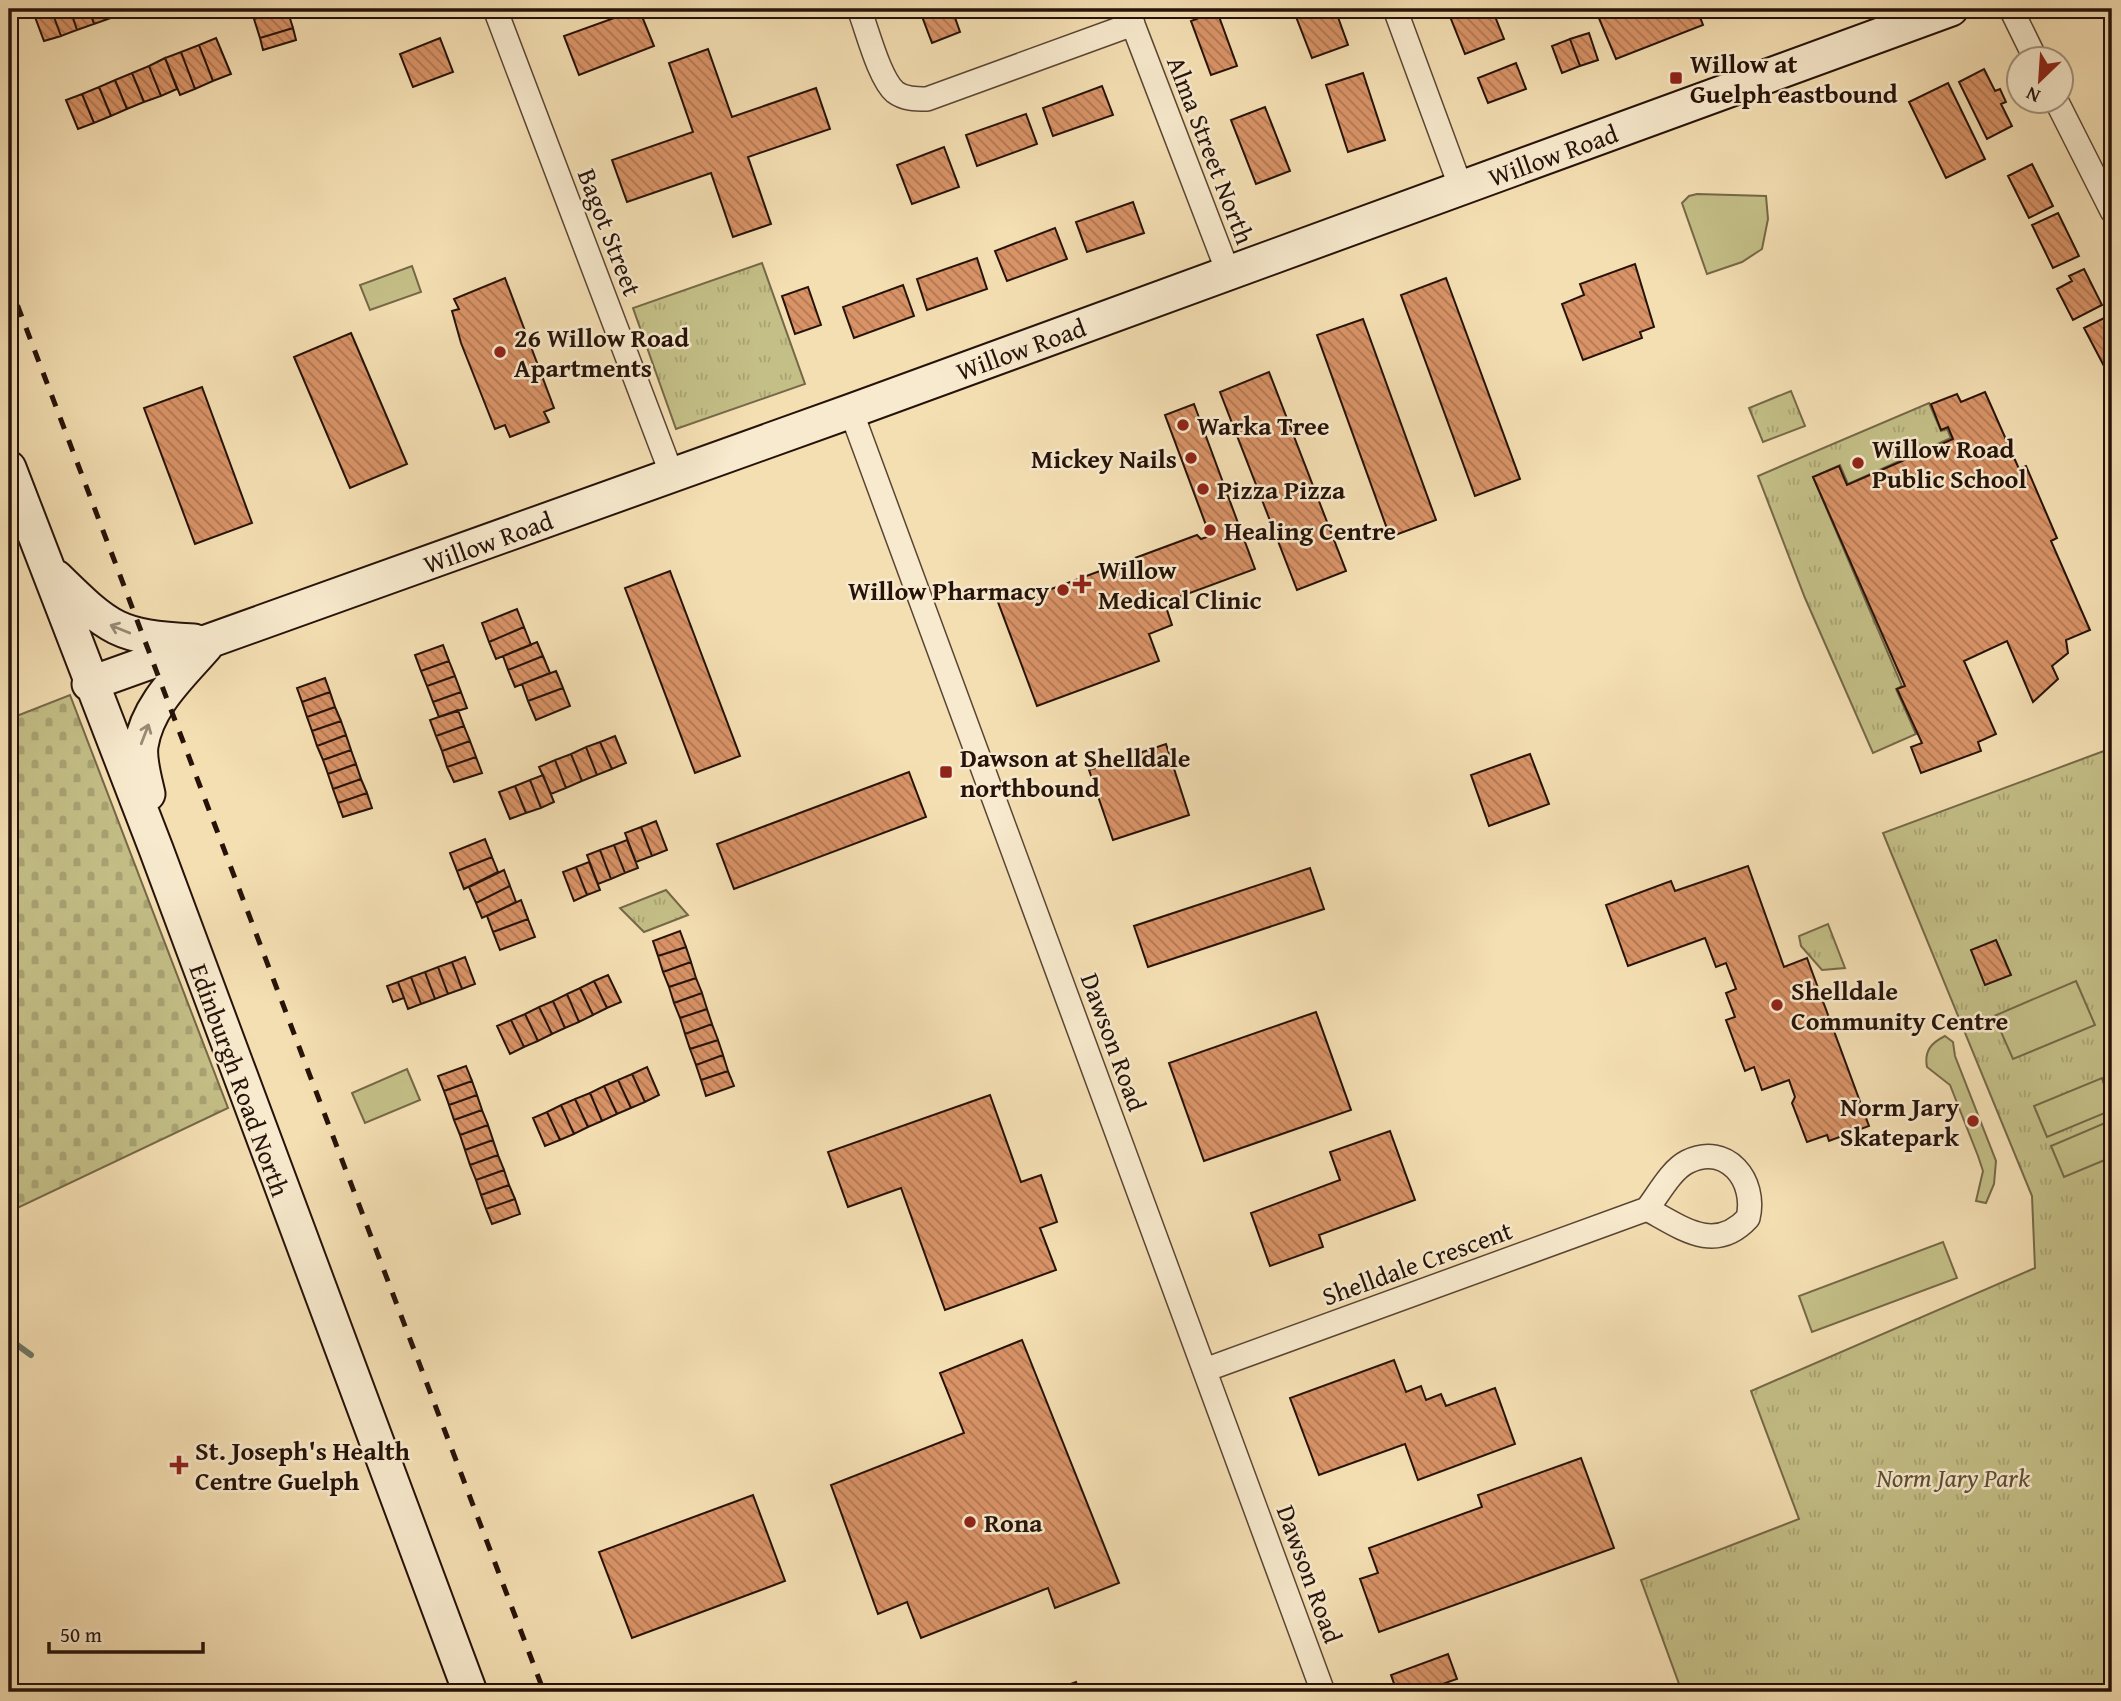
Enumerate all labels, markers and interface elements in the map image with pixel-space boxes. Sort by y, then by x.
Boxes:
place label: Willow at Guelph eastbound [1690,44,1898,113]
north arrow [2006,46,2076,116]
street label: Alma Street North [1157,50,1265,250]
marker: Willow at Guelph eastbound [1668,70,1684,86]
text: N [2021,80,2044,111]
street label: Willow Road [1483,113,1623,196]
street label: Bagot Street [568,162,652,302]
street label: Willow Road [951,307,1091,390]
place label: 26 Willow Road Apartments [514,318,689,387]
marker: 26 Willow Road Apartments [492,344,508,360]
place label: Warka Tree [1197,406,1330,445]
marker: Warka Tree [1175,417,1191,433]
place label: Willow Road Public School [1872,429,2026,498]
place label: Mickey Nails [1031,439,1177,478]
marker: Mickey Nails [1183,450,1199,466]
marker: Willow Road Public School [1850,455,1866,471]
place label: Pizza Pizza [1217,470,1346,509]
marker: Pizza Pizza [1195,481,1211,497]
street label: Willow Road [418,500,558,583]
place label: Healing Centre [1224,511,1396,550]
marker: Healing Centre [1202,522,1218,538]
place label: Willow Medical Clinic [1098,550,1261,619]
place label: Willow Pharmacy [848,571,1050,610]
marker: Willow Medical Clinic [1072,574,1092,594]
marker: Willow Pharmacy [1055,582,1071,598]
one-way arrow [109,622,131,635]
one-way arrow [140,724,153,745]
place label: Dawson at Shelldale northbound [960,738,1191,807]
marker: Dawson at Shelldale northbound [938,764,954,780]
street label: Edinburgh Road North [180,958,300,1202]
street label: Dawson Road [1071,967,1157,1117]
place label: Shelldale Community Centre [1791,971,2009,1040]
marker: Shelldale Community Centre [1769,997,1785,1013]
place label: Norm Jary Skatepark [1840,1087,1960,1156]
marker: Norm Jary Skatepark [1965,1113,1981,1129]
street label: Shelldale Crescent [1316,1210,1518,1316]
place label: St. Joseph's Health Centre Guelph [195,1431,411,1500]
marker: St. Joseph's Health Centre Guelph [169,1455,189,1475]
park label: Norm Jary Park [1875,1458,2030,1497]
street label: Dawson Road [1267,1499,1353,1649]
place label: Rona [984,1503,1043,1542]
marker: Rona [962,1514,978,1530]
scale bar [49,1610,203,1654]
text: 50 m [60,1619,102,1650]

